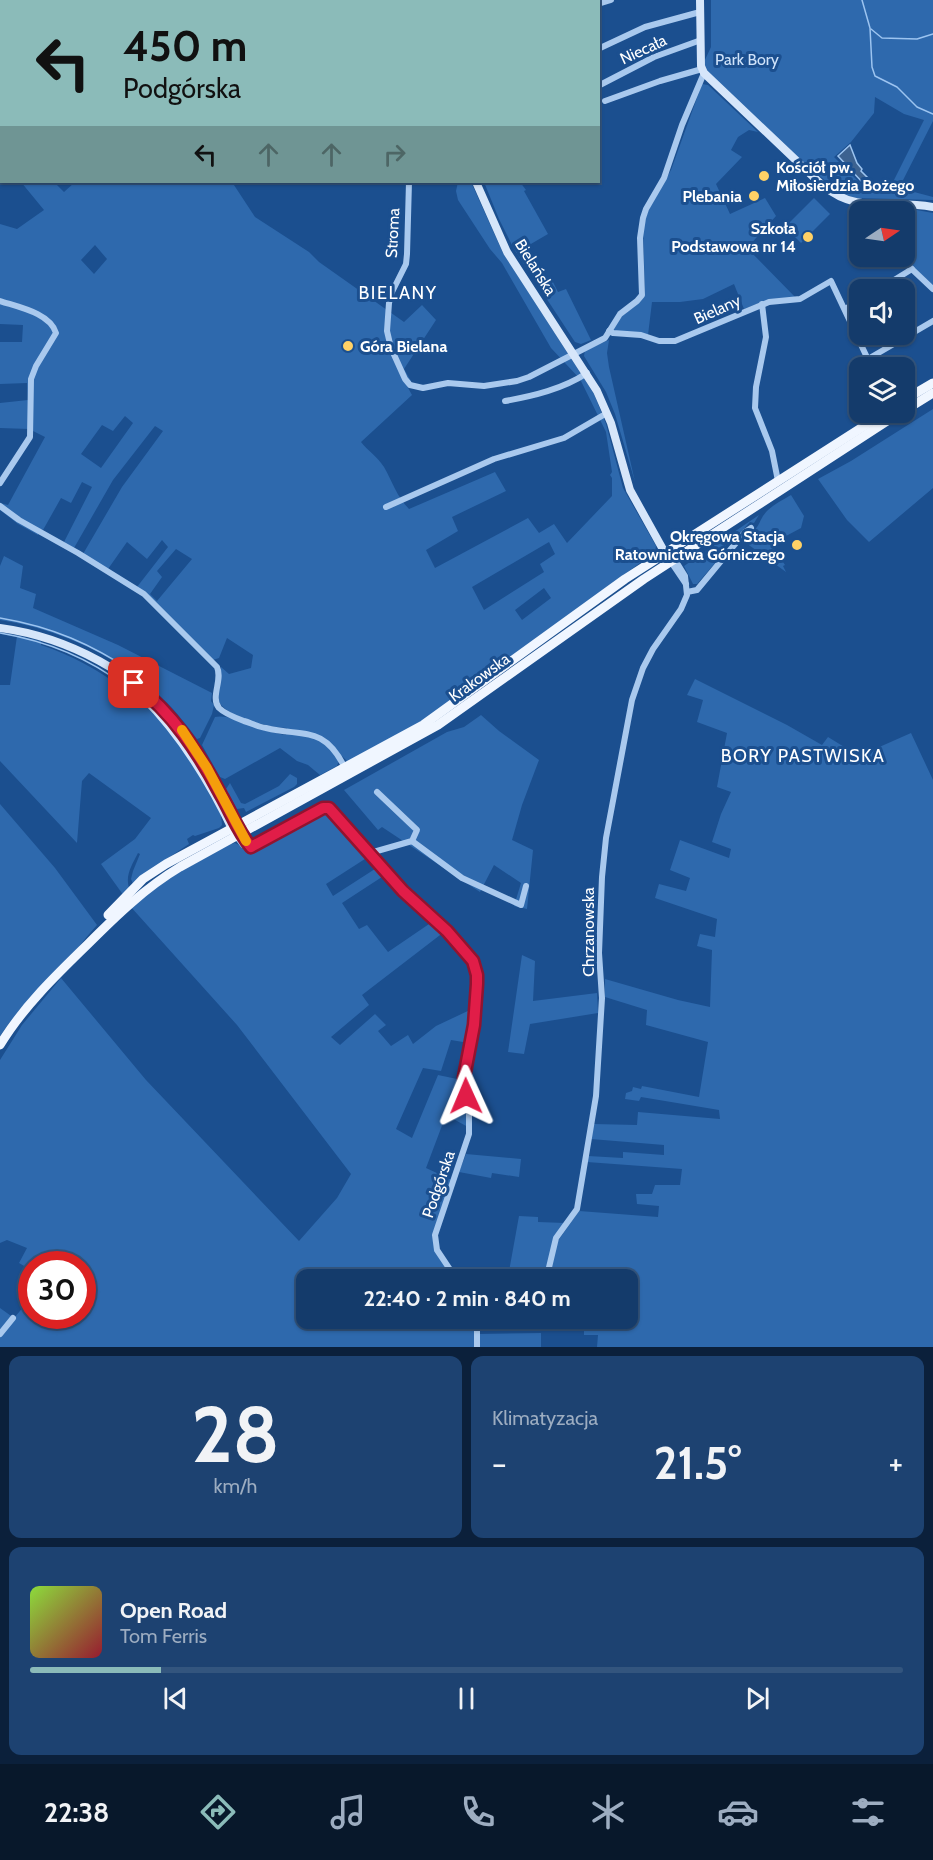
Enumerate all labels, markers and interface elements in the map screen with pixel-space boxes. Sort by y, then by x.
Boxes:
text: 450 m [123,20,247,72]
icon: left [24,24,102,102]
street label: Niecała [617,30,670,68]
park label: Park Bory [715,50,779,69]
text: Podgórska [123,72,241,105]
icon: left [189,138,222,171]
icon: ahead [252,138,285,171]
icon: ahead [315,138,348,171]
icon: right [378,138,411,171]
place label: Kościół pw. Miłosierdzia Bożego [776,158,914,195]
marker: Kościół pw. Miłosierdzia Bożego [757,169,771,183]
place label: Plebania [682,187,742,206]
marker: Plebania [747,189,761,203]
north arrow [849,201,915,267]
map controls [849,201,915,423]
street label: Stroma [382,207,403,258]
place label: Szkoła Podstawowa nr 14 [671,219,796,256]
marker: Szkoła Podstawowa nr 14 [801,230,815,244]
street label: Bielańska [511,236,560,299]
button: sound [849,279,915,345]
district label: BIELANY [359,282,437,304]
street label: Bielany [691,291,744,328]
place label: Góra Bielana [360,337,447,356]
marker: Góra Bielana [341,339,355,353]
button: layers [849,357,915,423]
place label: Okręgowa Stacja Ratownictwa Górniczego [615,527,785,564]
marker: Okręgowa Stacja Ratownictwa Górniczego [790,538,804,552]
street label: Krakowska [445,649,514,706]
pin [108,657,159,708]
icon: arrive [117,666,150,699]
district label: BORY PASTWISKA [721,745,885,767]
street label: Chrzanowska [579,887,598,977]
position arrow [434,1064,498,1128]
street label: Podgórska [418,1148,459,1220]
speed limit sign: 30 [18,1251,96,1329]
text: 22:40 · 2 min · 840 m [363,1285,571,1312]
text: 28 [191,1387,280,1482]
text: Klimatyzacja [492,1406,598,1430]
text: 21.5° [654,1436,741,1490]
text: − [492,1443,507,1483]
text: + [888,1443,903,1483]
text: km/h [214,1474,257,1498]
text: Open Road [120,1597,227,1624]
text: Tom Ferris [120,1624,207,1648]
icon: previous [159,1682,192,1715]
icon: pause [450,1682,483,1715]
icon: next [741,1682,774,1715]
icon: directions [197,1791,239,1833]
icon: music [327,1791,369,1833]
icon: phone [457,1791,499,1833]
icon: climate [587,1791,629,1833]
icon: car [717,1791,759,1833]
icon: filters [847,1791,889,1833]
text: 22:38 [44,1796,109,1829]

